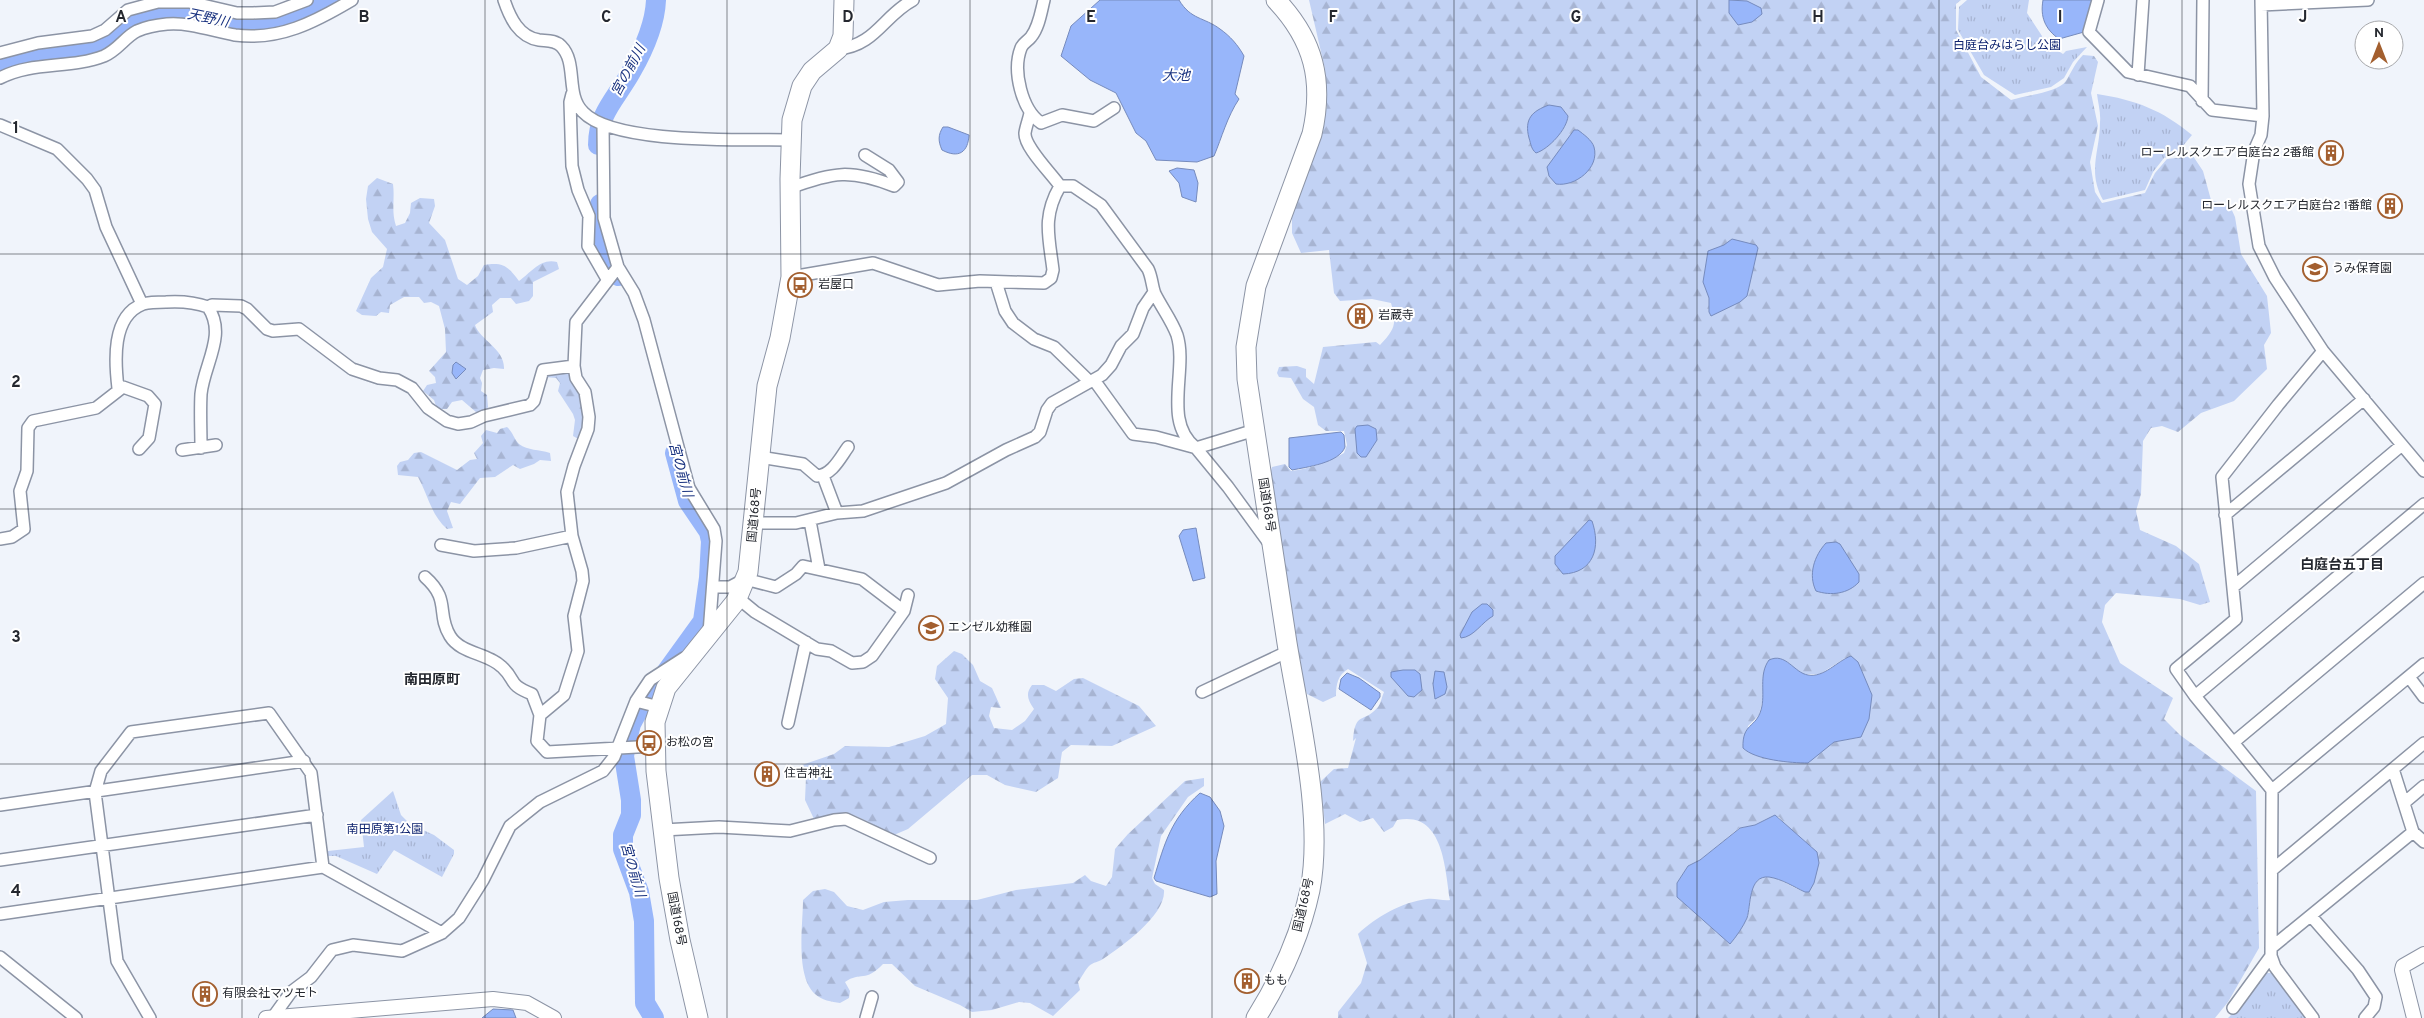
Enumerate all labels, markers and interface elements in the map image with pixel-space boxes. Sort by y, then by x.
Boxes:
water label: 天野川 [186,6,232,32]
text: A [115,8,127,28]
text: B [358,8,370,28]
text: C [601,8,611,28]
text: D [842,8,854,28]
text: E [1086,8,1096,28]
text: F [1328,8,1338,28]
text: G [1571,8,1581,28]
text: H [1812,8,1824,28]
text: I [2058,8,2062,28]
text: J [2299,8,2307,28]
north arrow [2354,20,2404,70]
text: N [2374,25,2384,42]
park label: 白庭台みはらし公園 [1953,38,2061,54]
water label: 宮の前川 [608,41,651,100]
water label: 大池 [1162,68,1192,85]
text: 1 [13,119,19,139]
building icon: ローレルスクエア白庭台2 2番館 [2318,140,2344,166]
place label: ローレルスクエア白庭台2 2番館 [2140,145,2314,161]
building icon: ローレルスクエア白庭台2 1番館 [2377,193,2403,219]
place label: ローレルスクエア白庭台2 1番館 [2201,198,2372,214]
school or university icon: うみ保育園 [2302,256,2328,282]
place label: うみ保育園 [2332,261,2392,277]
bus stop icon: 岩屋口 [787,272,813,298]
place label: 岩屋口 [818,277,854,293]
building icon: 岩蔵寺 [1347,303,1373,329]
place label: 岩蔵寺 [1378,308,1414,324]
text: 2 [11,373,21,393]
water label: 宮の前川 [665,441,696,501]
street label: 国道168号 [1254,477,1278,533]
street label: 国道168号 [745,487,765,543]
district label: 白庭台五丁目 [2300,557,2384,574]
school or university icon: エンゼル幼稚園 [918,615,944,641]
place label: エンゼル幼稚園 [948,620,1032,636]
text: 3 [11,628,21,648]
district label: 南田原町 [404,672,460,689]
bus stop icon: お松の宮 [636,730,662,756]
place label: お松の宮 [666,735,714,751]
building icon: 住吉神社 [754,761,780,787]
place label: 住吉神社 [784,766,832,782]
park label: 南田原第1公園 [347,822,423,838]
water label: 宮の前川 [616,841,648,901]
street label: 国道168号 [1290,876,1318,934]
text: 4 [11,882,21,902]
street label: 国道168号 [663,890,689,948]
building icon: もも [1234,968,1260,994]
place label: もも [1264,973,1288,989]
building icon: 有限会社マツモト [192,981,218,1007]
place label: 有限会社マツモト [222,986,318,1002]

